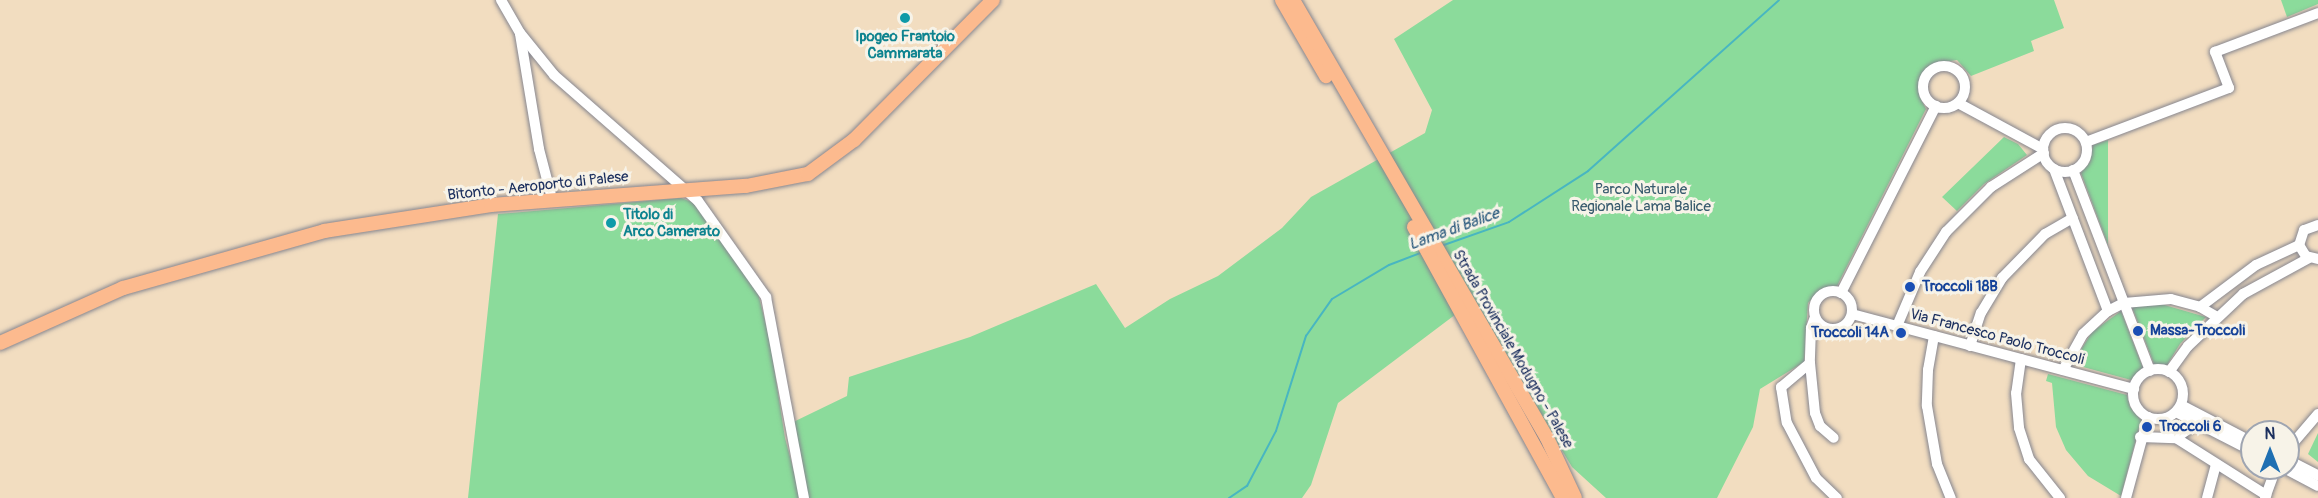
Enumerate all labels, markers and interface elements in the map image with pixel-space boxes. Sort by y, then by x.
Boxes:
marker: Ipogeo Frantoio Cammarata [898,11,912,25]
place label: Ipogeo Frantoio Cammarata [855,27,955,62]
street label: Bitonto - Aeroporto di Palese [447,168,629,204]
park label: Parco Naturale Regionale Lama Balice [1571,180,1711,215]
water label: Lama di Balice [1406,204,1502,254]
place label: Titolo di Arco Camerato [623,205,720,240]
marker: Titolo di Arco Camerato [604,216,618,230]
street label: Strada Provinciale Modugno - Palese [1449,247,1577,451]
place label: Troccoli 18B [1922,278,1998,296]
marker: Troccoli 18B [1903,280,1917,294]
street label: Via Francesco Paolo Troccoli [1908,305,2086,369]
place label: Massa-Troccoli [2150,322,2245,340]
place label: Troccoli 14A [1811,324,1889,342]
marker: Massa-Troccoli [2131,324,2145,338]
marker: Troccoli 14A [1894,326,1908,340]
place label: Troccoli 6 [2159,418,2222,436]
marker: Troccoli 6 [2140,420,2154,434]
north arrow [2240,420,2300,480]
text: N [2265,424,2275,444]

